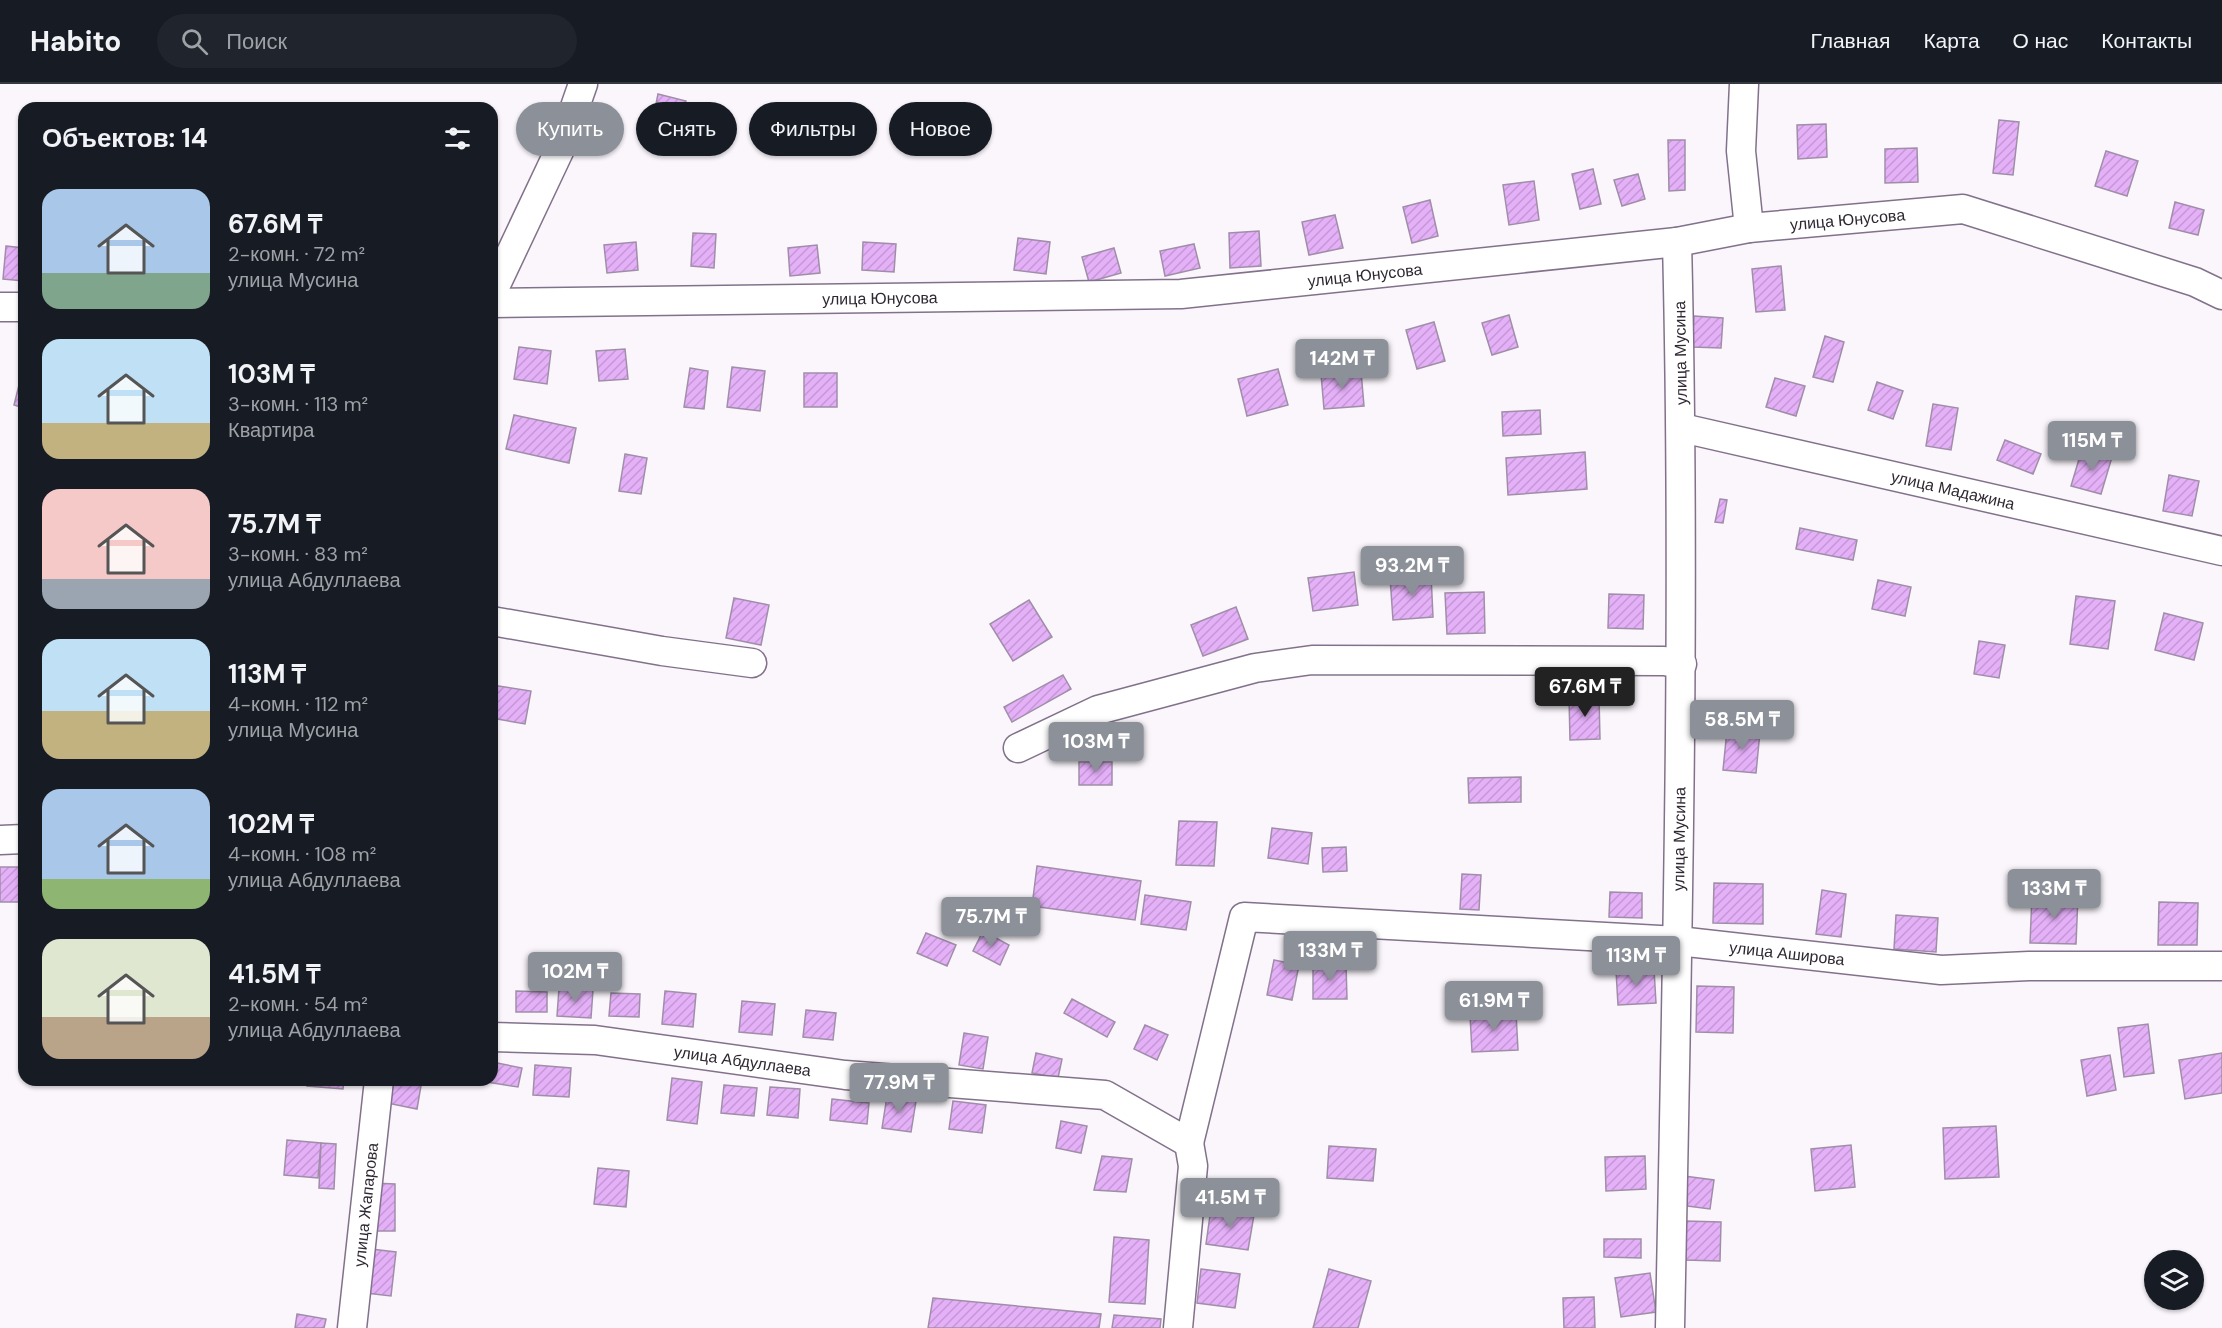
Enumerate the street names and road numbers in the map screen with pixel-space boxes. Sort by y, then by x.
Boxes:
street label: улица Юнусова [1789,204,1906,235]
street label: улица Юнусова [1306,259,1424,292]
street label: улица Юнусова [822,287,938,310]
street label: улица Мусина [1669,301,1692,405]
street label: улица Мадажина [1889,466,2017,515]
street label: улица Мусина [1668,787,1690,891]
street label: улица Аширова [1728,937,1846,970]
street label: улица Абдуллаева [673,1041,812,1081]
street label: улица Жапарова [349,1142,383,1268]

